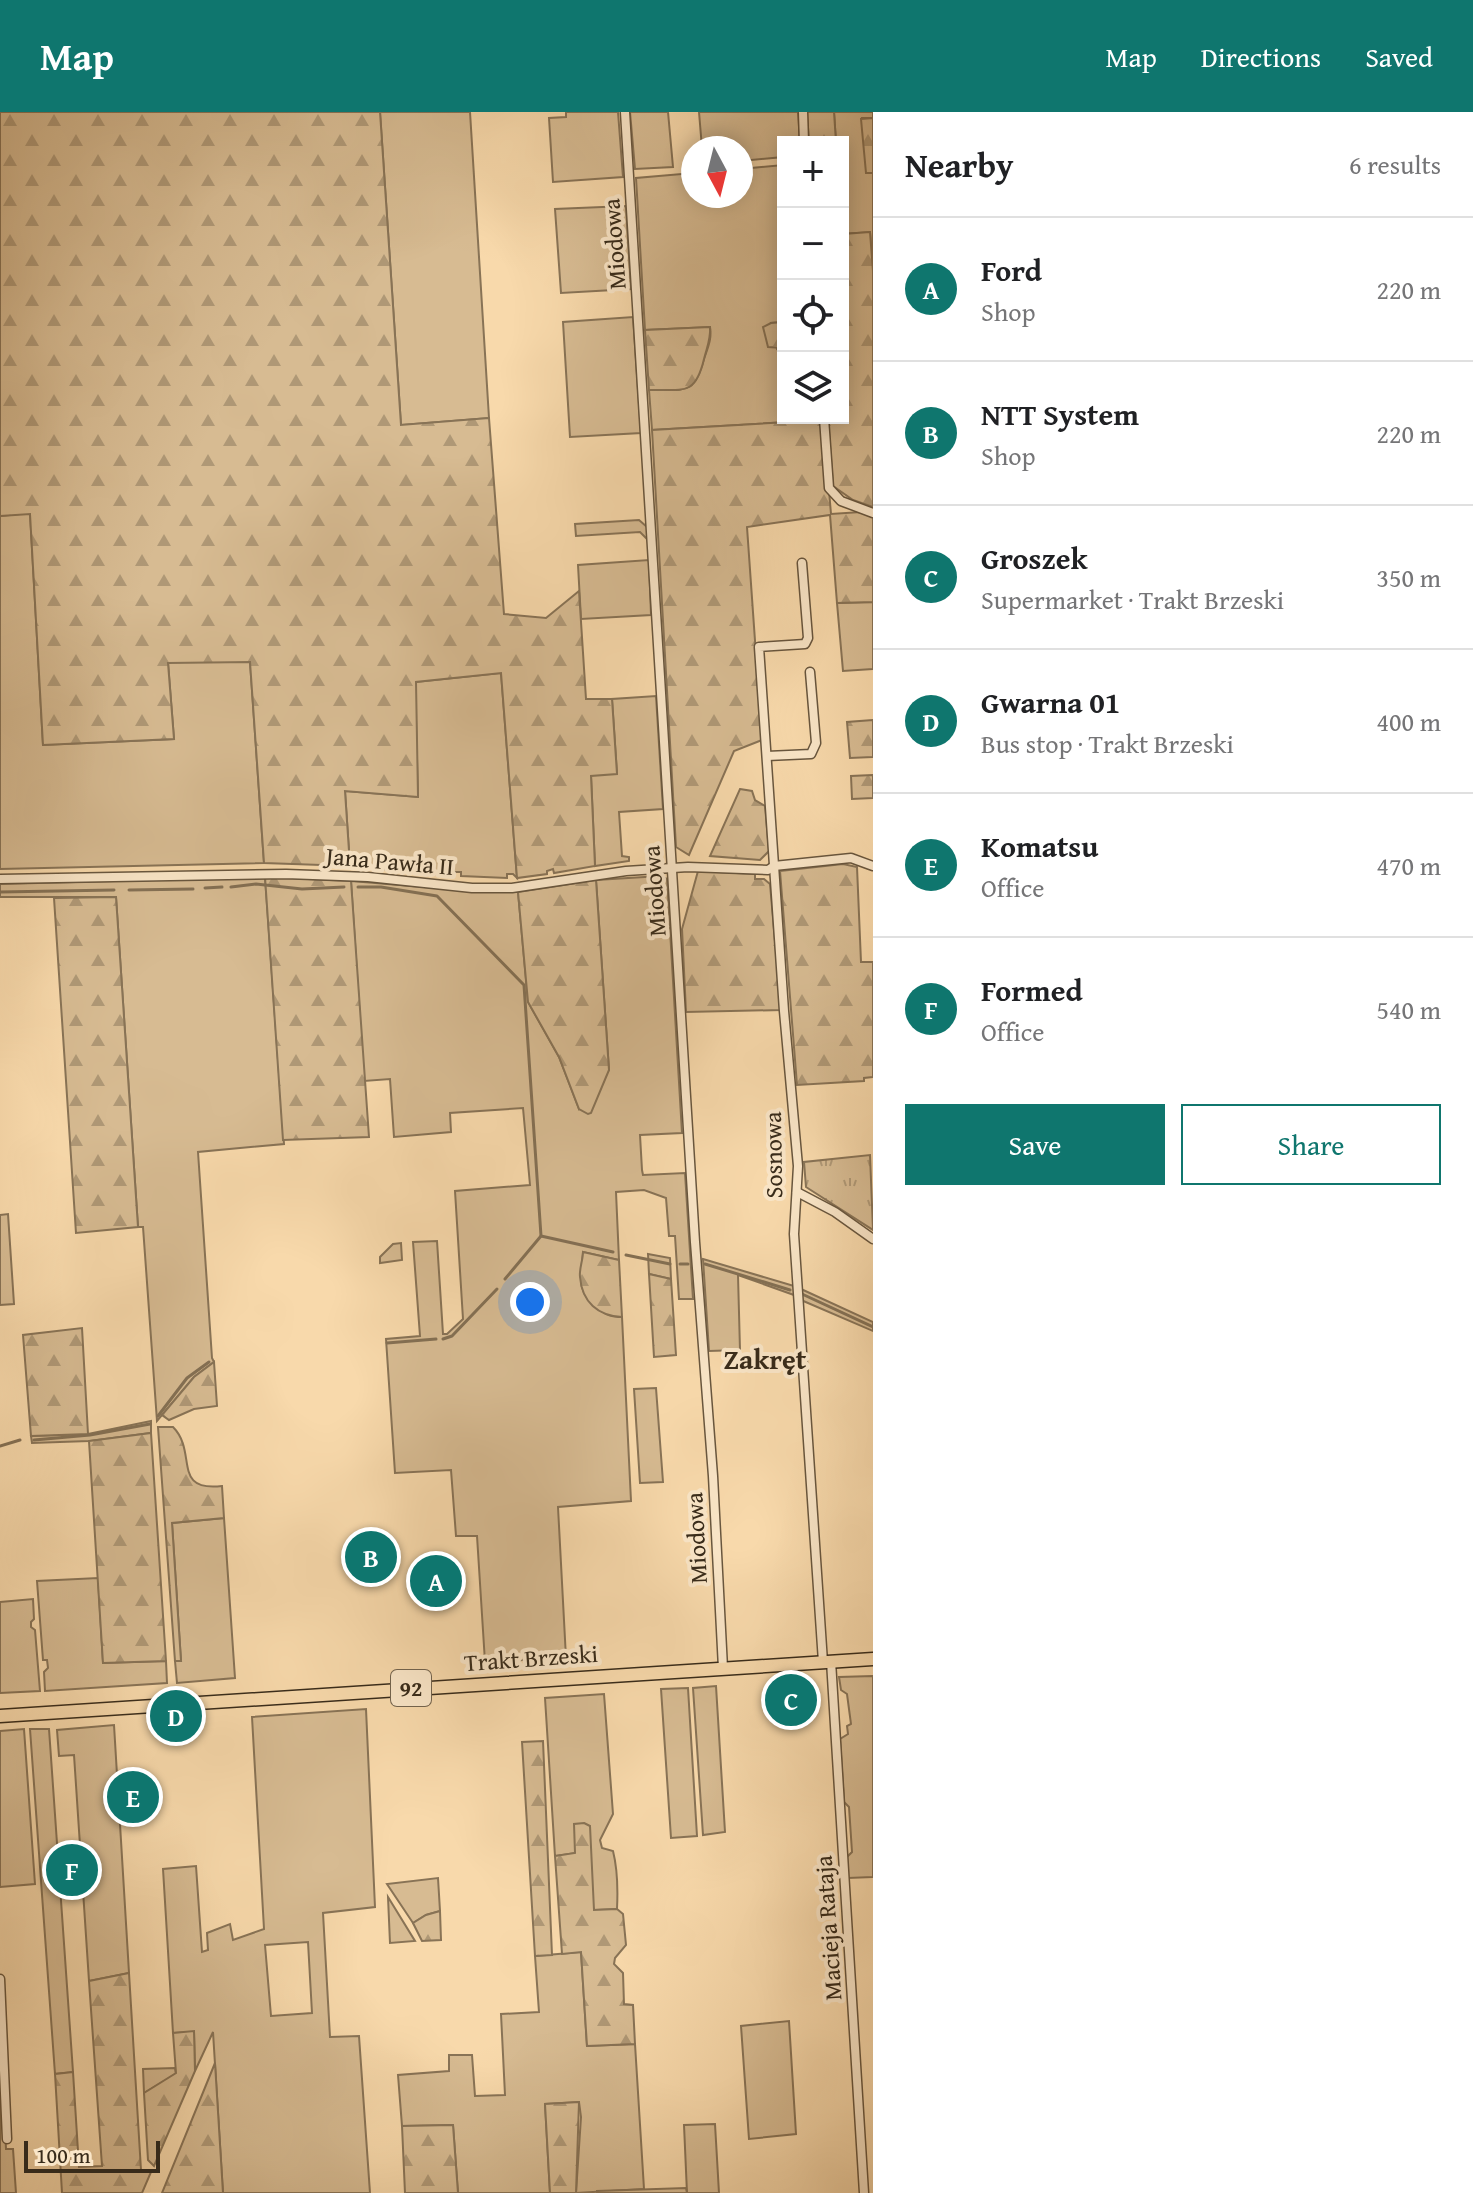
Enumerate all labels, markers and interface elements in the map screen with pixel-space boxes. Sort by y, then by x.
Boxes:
text: Map [40,28,114,84]
text: Map [1105,36,1157,77]
text: Directions [1201,36,1321,77]
text: Saved [1365,36,1433,77]
north arrow [681,136,753,208]
map controls [777,136,849,424]
button: + [777,136,849,208]
text: Nearby [905,140,1014,189]
text: 6 results [1349,145,1441,184]
street label: Miodowa [593,197,635,291]
button: − [777,208,849,280]
text: Ford [981,248,1042,292]
text: A [923,270,939,309]
text: 220 m [1376,270,1441,309]
button: locate [777,280,849,352]
text: Shop [981,292,1036,331]
button: layers [777,352,849,424]
text: NTT System [981,392,1139,436]
text: B [923,414,939,453]
text: 220 m [1376,414,1441,453]
text: Shop [981,436,1036,475]
text: Groszek [981,536,1088,580]
text: C [924,558,938,597]
text: 350 m [1376,558,1441,597]
text: Supermarket · Trakt Brzeski [981,580,1284,619]
text: Gwarna 01 [981,680,1120,724]
text: D [923,702,939,741]
text: 400 m [1376,702,1441,741]
text: Bus stop · Trakt Brzeski [981,724,1234,763]
text: Komatsu [981,824,1098,868]
street label: Jana Pawła II [322,838,455,884]
street label: Miodowa [633,844,675,938]
text: E [924,846,938,885]
text: 470 m [1376,846,1441,885]
text: Office [981,868,1045,907]
text: Formed [981,968,1083,1012]
text: F [924,990,938,1029]
text: 540 m [1376,990,1441,1029]
text: Office [981,1012,1045,1051]
button: Save [905,1104,1165,1185]
button: Share [1181,1104,1441,1185]
street label: Sosnowa [755,1111,791,1199]
your location [510,1282,550,1322]
district label: Zakręt [724,1338,807,1379]
street label: Miodowa [676,1491,716,1585]
pin: B [345,1527,397,1587]
pin: A [410,1551,462,1611]
street label: Trakt Brzeski [463,1636,599,1680]
road number: 92 [391,1670,431,1706]
pin: C [765,1670,817,1730]
pin: D [150,1686,202,1746]
pin: E [107,1767,159,1827]
pin: F [46,1840,98,1900]
street label: Macieja Rataja [805,1854,851,2002]
scale bar [24,2137,160,2173]
text: 100 m [36,2139,91,2171]

